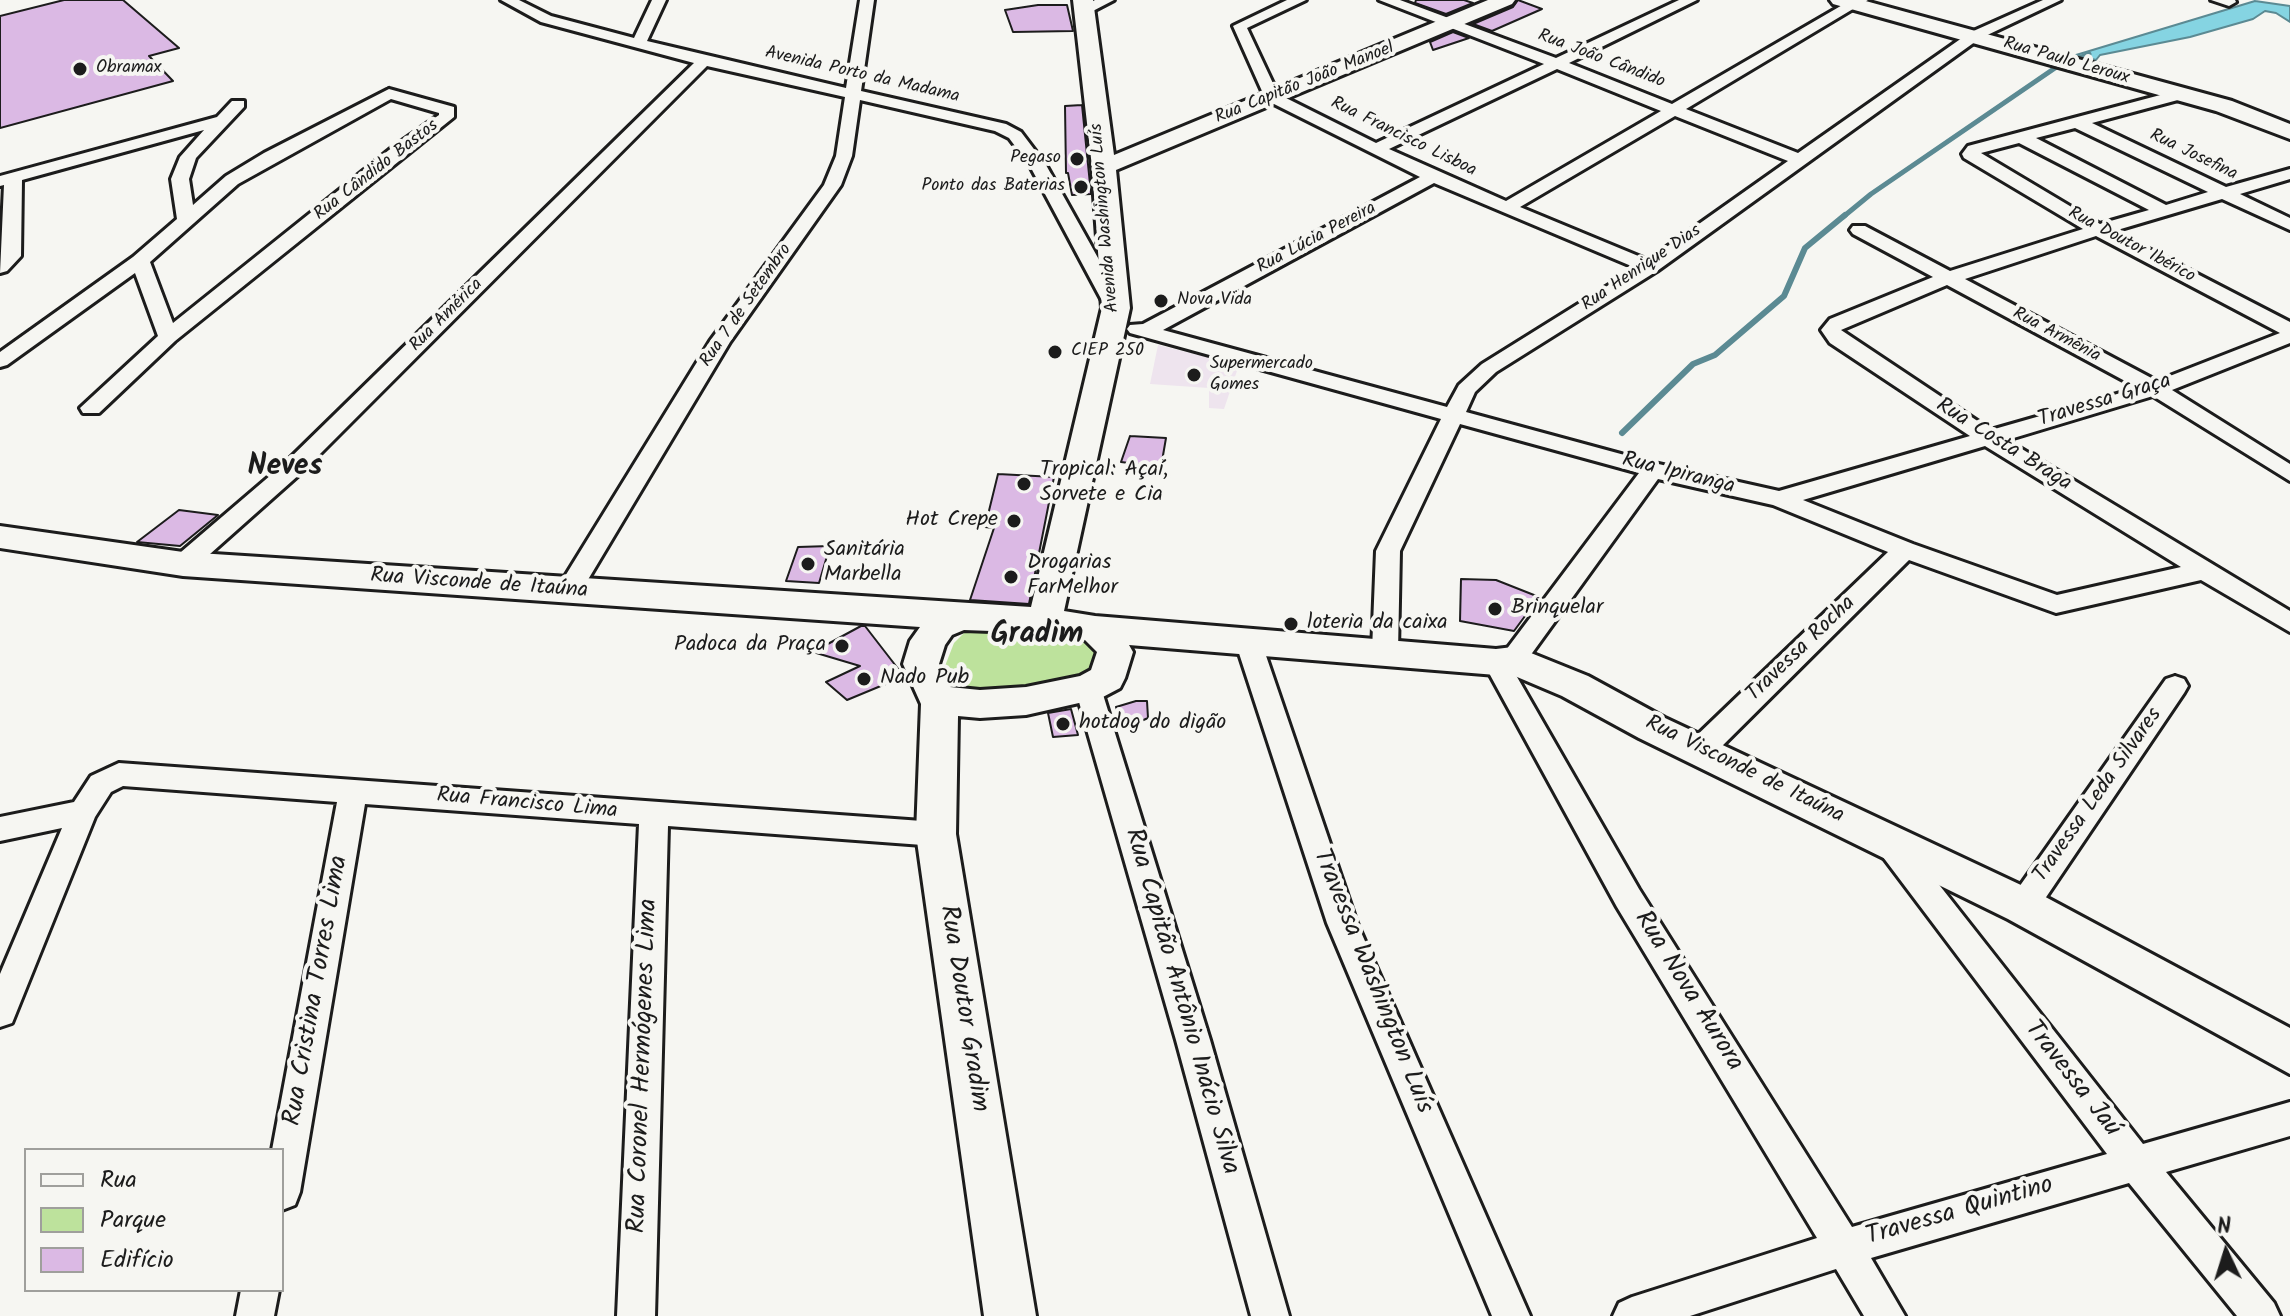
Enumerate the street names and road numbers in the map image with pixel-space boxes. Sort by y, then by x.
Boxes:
street label: Rua João Cândido [1534,26,1668,94]
street label: Rua Paulo Leroux [2001,34,2131,90]
street label: Rua Capitão João Manoel [1212,38,1398,130]
street label: Avenida Porto da Madama [763,43,961,109]
street label: Rua Francisco Lisboa [1327,93,1479,183]
street label: Rua Cândido Bastos [311,116,443,226]
street label: Avenida Washington Luís [1087,123,1125,313]
street label: Rua Josefina [2146,126,2240,186]
street label: Rua Lúcia Pereira [1254,199,1380,279]
street label: Rua Doutor Ibérico [2064,203,2198,289]
street label: Rua Henrique Dias [1578,221,1706,317]
street label: Rua 7 de Setembro [696,240,798,372]
street label: Rua América [406,275,488,357]
street label: Rua Armênia [2008,304,2104,368]
street label: Travessa Graça [2035,369,2175,435]
street label: Rua Costa Braga [1930,394,2076,498]
street label: Rua Ipiranga [1619,448,1737,502]
street label: Rua Visconde de Itaúna [369,564,589,606]
street label: Travessa Rocha [1742,591,1862,709]
street label: Travessa Leda Silvares [2029,704,2169,888]
street label: Rua Visconde de Itaúna [1640,711,1848,831]
street label: Rua Francisco Lima [435,784,619,826]
street label: Rua Capitão Antônio Inácio Silva [1116,825,1244,1179]
street label: Travessa Washington Luís [1304,845,1438,1119]
street label: Rua Cristina Torres Lima [279,853,357,1129]
street label: Rua Coronel Hermógenes Lima [624,898,666,1234]
street label: Rua Doutor Gradim [930,903,994,1115]
street label: Rua Nova Aurora [1625,906,1749,1078]
street label: Travessa Jaú [2016,1016,2126,1144]
street label: Travessa Quintino [1863,1171,2057,1255]

